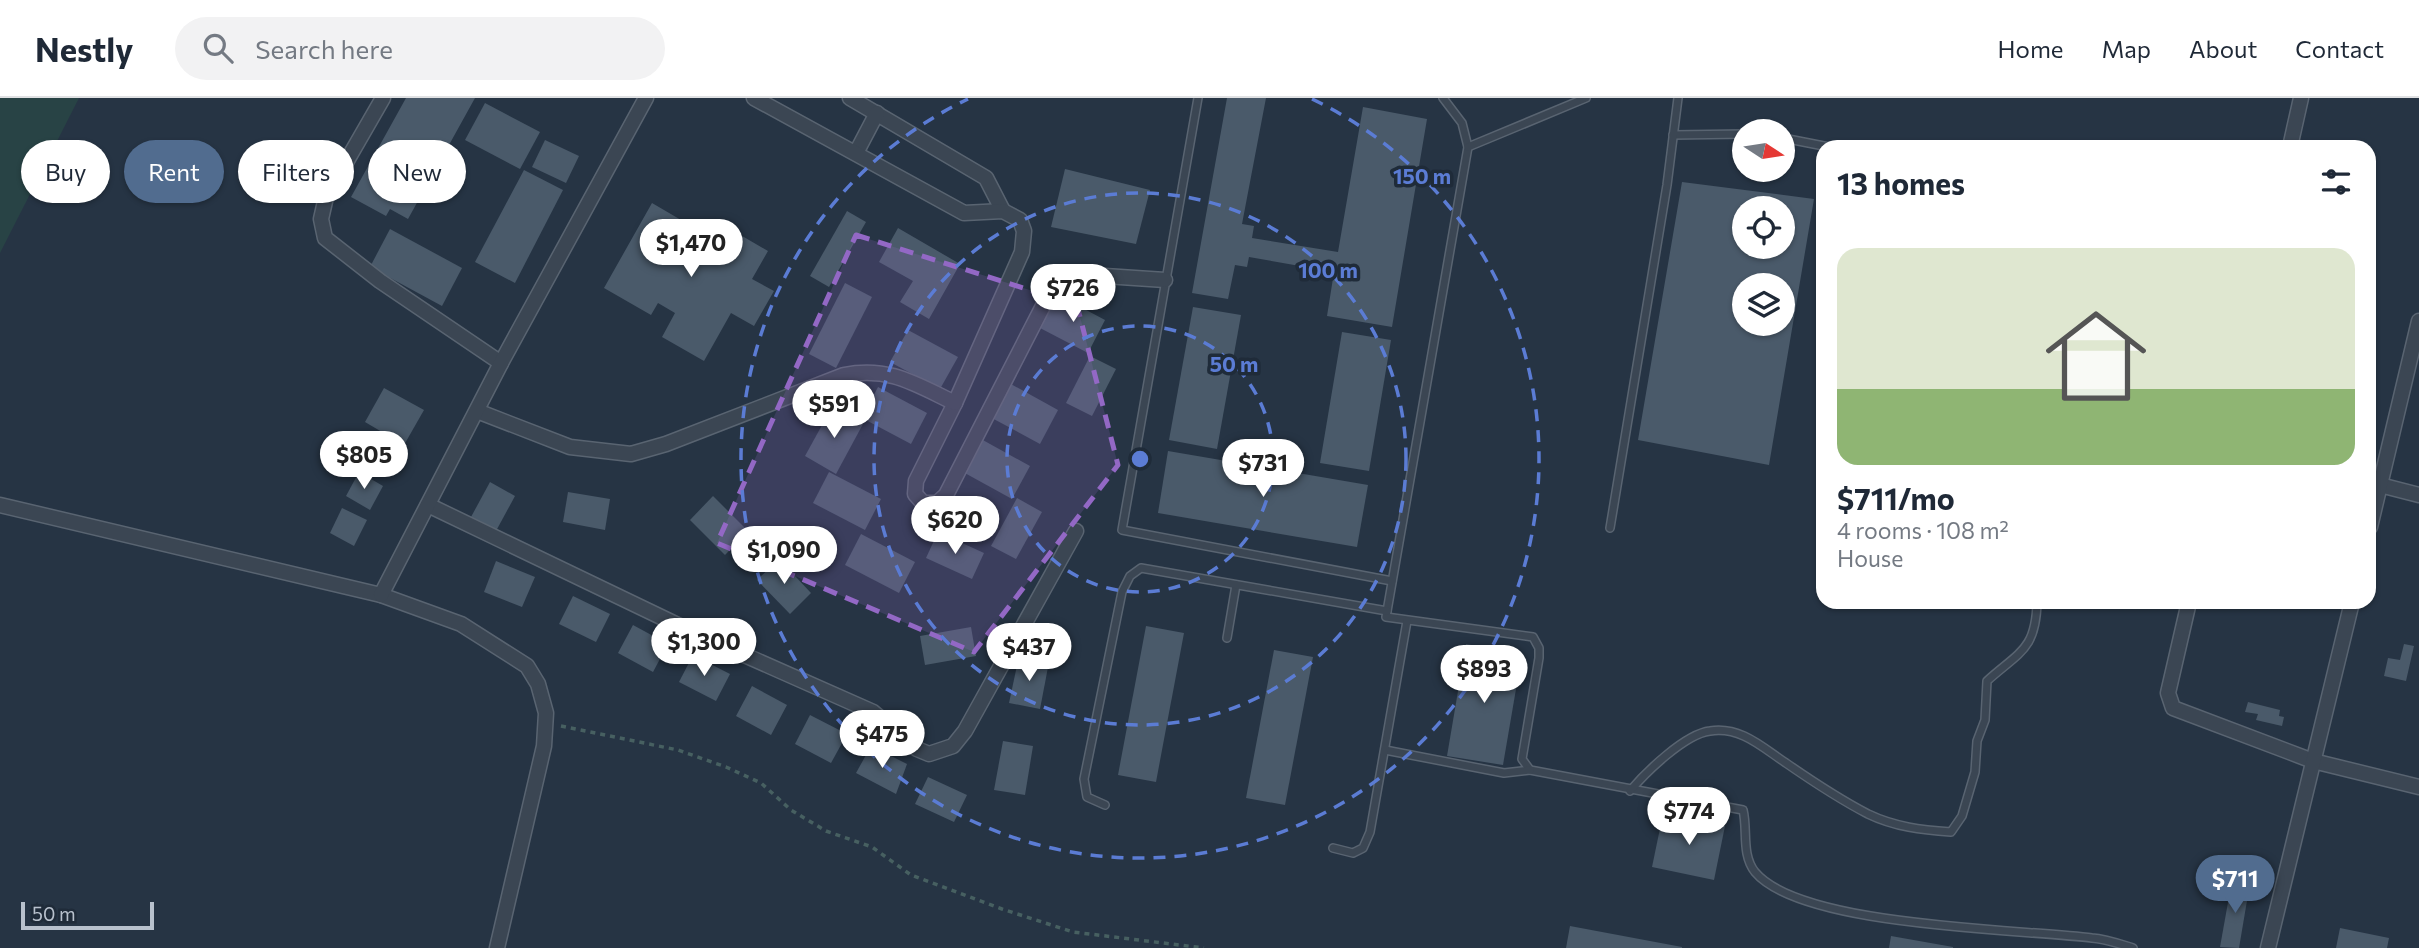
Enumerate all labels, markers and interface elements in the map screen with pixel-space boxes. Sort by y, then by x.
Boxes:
search box [175,17,665,80]
text: Nestly [35,28,133,69]
icon: search [199,29,237,67]
text: Search here [255,33,393,64]
text: Home [1998,34,2064,63]
text: Map [2102,34,2151,63]
text: About [2189,34,2257,63]
text: Contact [2295,34,2384,63]
north arrow [1732,119,1796,182]
map controls [1732,119,1795,336]
chip: Buy [21,140,110,203]
chip: Rent [124,140,224,203]
chip: Filters [238,140,354,203]
chip: New [368,140,466,203]
text: 150 m [1393,163,1451,188]
icon: filters [2317,163,2355,201]
text: 13 homes [1837,164,1965,201]
button: locate [1732,196,1795,259]
pin: $1,470 [634,220,748,279]
text: $1,470 [656,228,726,256]
text: 100 m [1298,257,1358,282]
pin: $726 [1032,264,1114,324]
text: $726 [1047,273,1100,301]
button: layers [1732,273,1795,336]
icon: home [2033,293,2159,419]
text: 50 m [1210,351,1258,376]
pin: $591 [793,380,875,440]
text: $591 [808,389,860,417]
pin: $805 [323,432,405,491]
text: $805 [336,440,392,468]
pin: $731 [1222,440,1304,499]
centre of rings [1128,447,1152,471]
text: $731 [1238,448,1288,476]
text: $711/mo [1837,479,1955,516]
pin: $620 [914,496,996,556]
text: $620 [927,505,983,533]
text: 4 rooms · 108 m² [1837,516,2009,544]
pin: $1,090 [727,526,841,586]
text: $1,090 [747,535,821,563]
text: House [1837,544,1903,572]
pin: $1,300 [647,618,761,678]
pin: $437 [988,624,1070,683]
text: $1,300 [667,627,741,655]
text: $437 [1002,632,1056,660]
pin: $893 [1443,646,1525,705]
text: $893 [1457,654,1511,682]
pin: $475 [841,710,923,770]
text: $475 [856,719,908,747]
pin: $774 [1648,788,1730,847]
text: $774 [1663,796,1715,824]
pin: $711 [2194,856,2276,915]
text: $711 [2212,864,2258,892]
scale bar [21,899,154,931]
text: 50 m [32,902,76,925]

